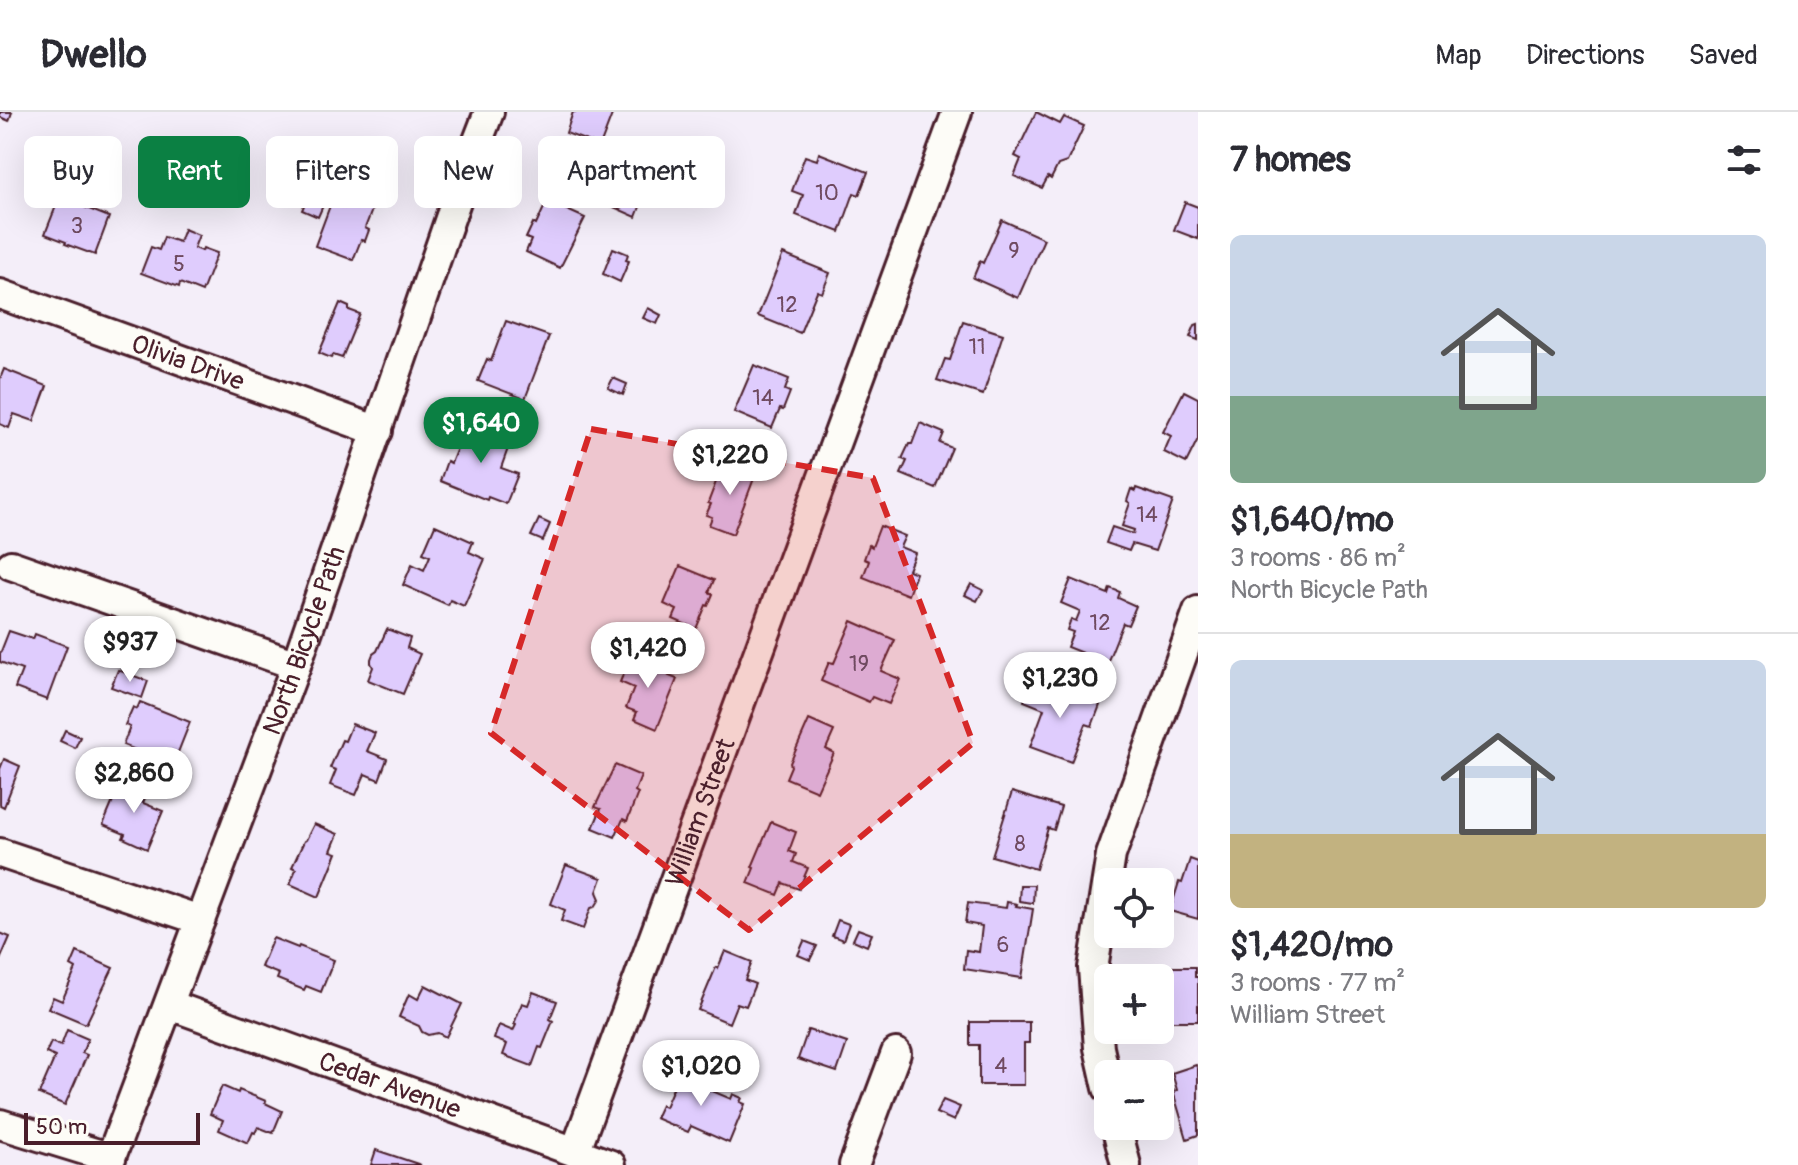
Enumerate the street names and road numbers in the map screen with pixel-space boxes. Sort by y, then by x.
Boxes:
street label: Olivia Drive [127,328,249,398]
street label: North Bicycle Path [256,542,353,740]
street label: William Street [659,734,743,891]
street label: Cedar Avenue [314,1045,465,1126]

